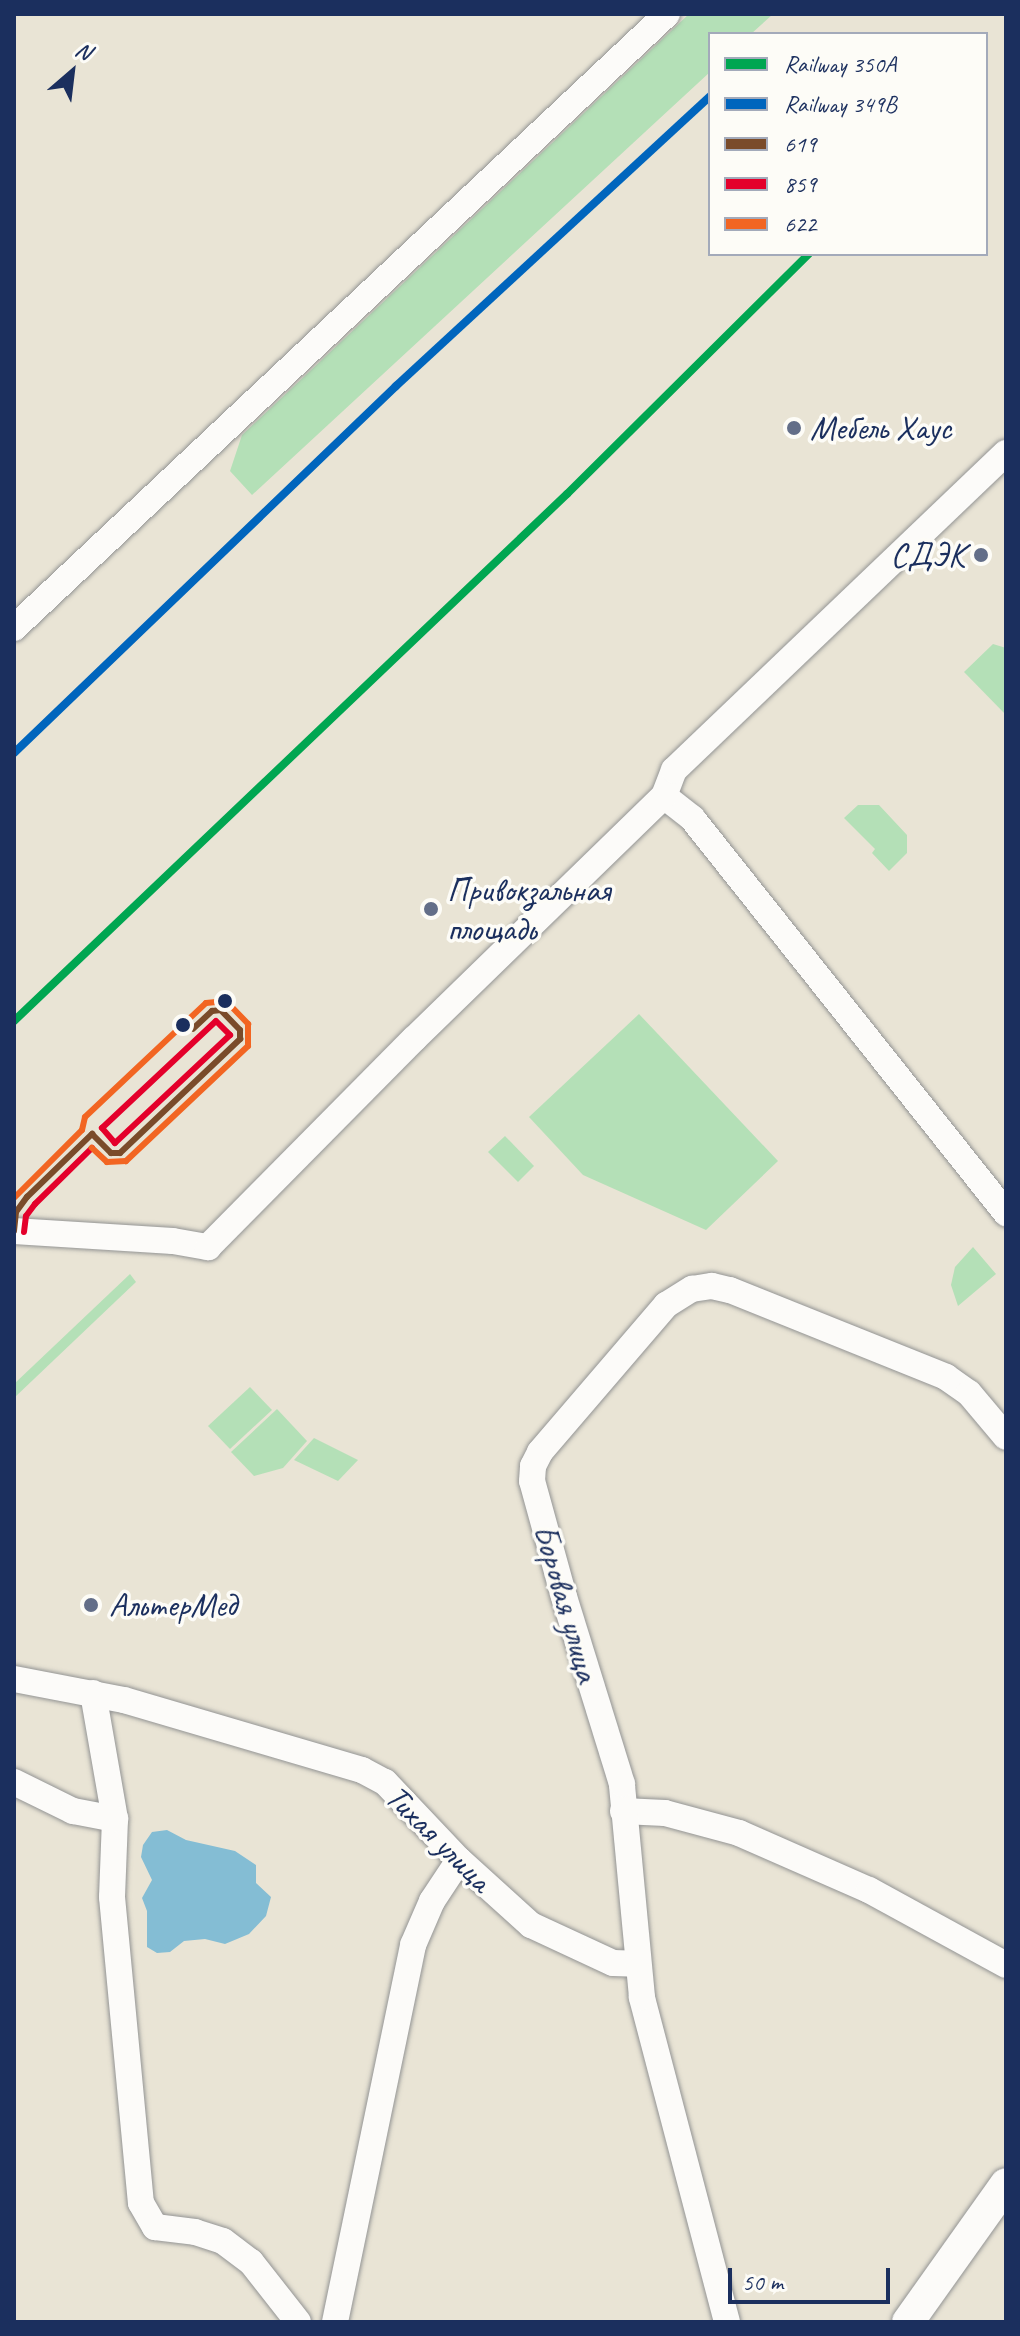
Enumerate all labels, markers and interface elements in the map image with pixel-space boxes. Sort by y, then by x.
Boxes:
north arrow [32,32,112,112]
legend [708,32,988,256]
text: N [71,35,96,66]
text: Railway 350А [784,49,896,79]
text: Railway 349В [784,89,897,119]
text: 619 [784,129,816,159]
text: 859 [784,169,816,199]
text: 622 [784,209,816,239]
place label: Мебель Хаус [810,408,952,448]
marker: Мебель Хаус [785,419,803,437]
place label: СДЭК [891,535,965,575]
marker: СДЭК [972,546,990,564]
place label: Привокзальная площадь [447,869,610,948]
marker: Привокзальная площадь [422,900,440,918]
unlabelled marker [217,993,233,1009]
unlabelled marker [175,1017,191,1033]
street label: Боровая улица [525,1519,609,1687]
place label: АльтерМед [109,1585,237,1625]
marker: АльтерМед [80,1594,102,1616]
street label: Тихая улица [377,1776,501,1900]
scale bar [732,2252,894,2302]
text: 50 m [742,2267,783,2297]

